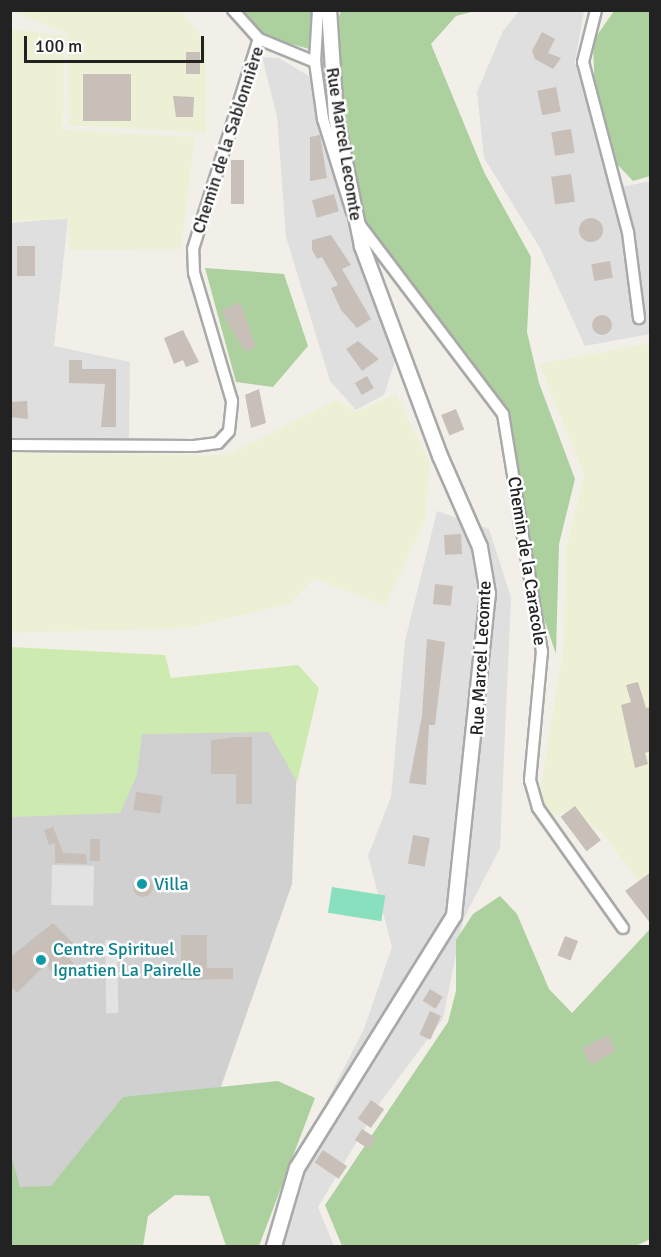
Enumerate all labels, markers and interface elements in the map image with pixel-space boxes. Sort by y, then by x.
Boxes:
scale bar [27,24,207,62]
text: 100 m [35,35,82,57]
street label: Chemin de la Sablonnière [188,44,268,236]
street label: Rue Marcel Lecomte [321,66,367,222]
street label: Chemin de la Caracole [503,475,551,647]
street label: Rue Marcel Lecomte [466,580,496,736]
place label: Villa [154,873,189,895]
marker: Villa [135,877,149,891]
place label: Centre Spirituel Ignatien La Pairelle [53,939,201,982]
marker: Centre Spirituel Ignatien La Pairelle [34,953,48,967]

